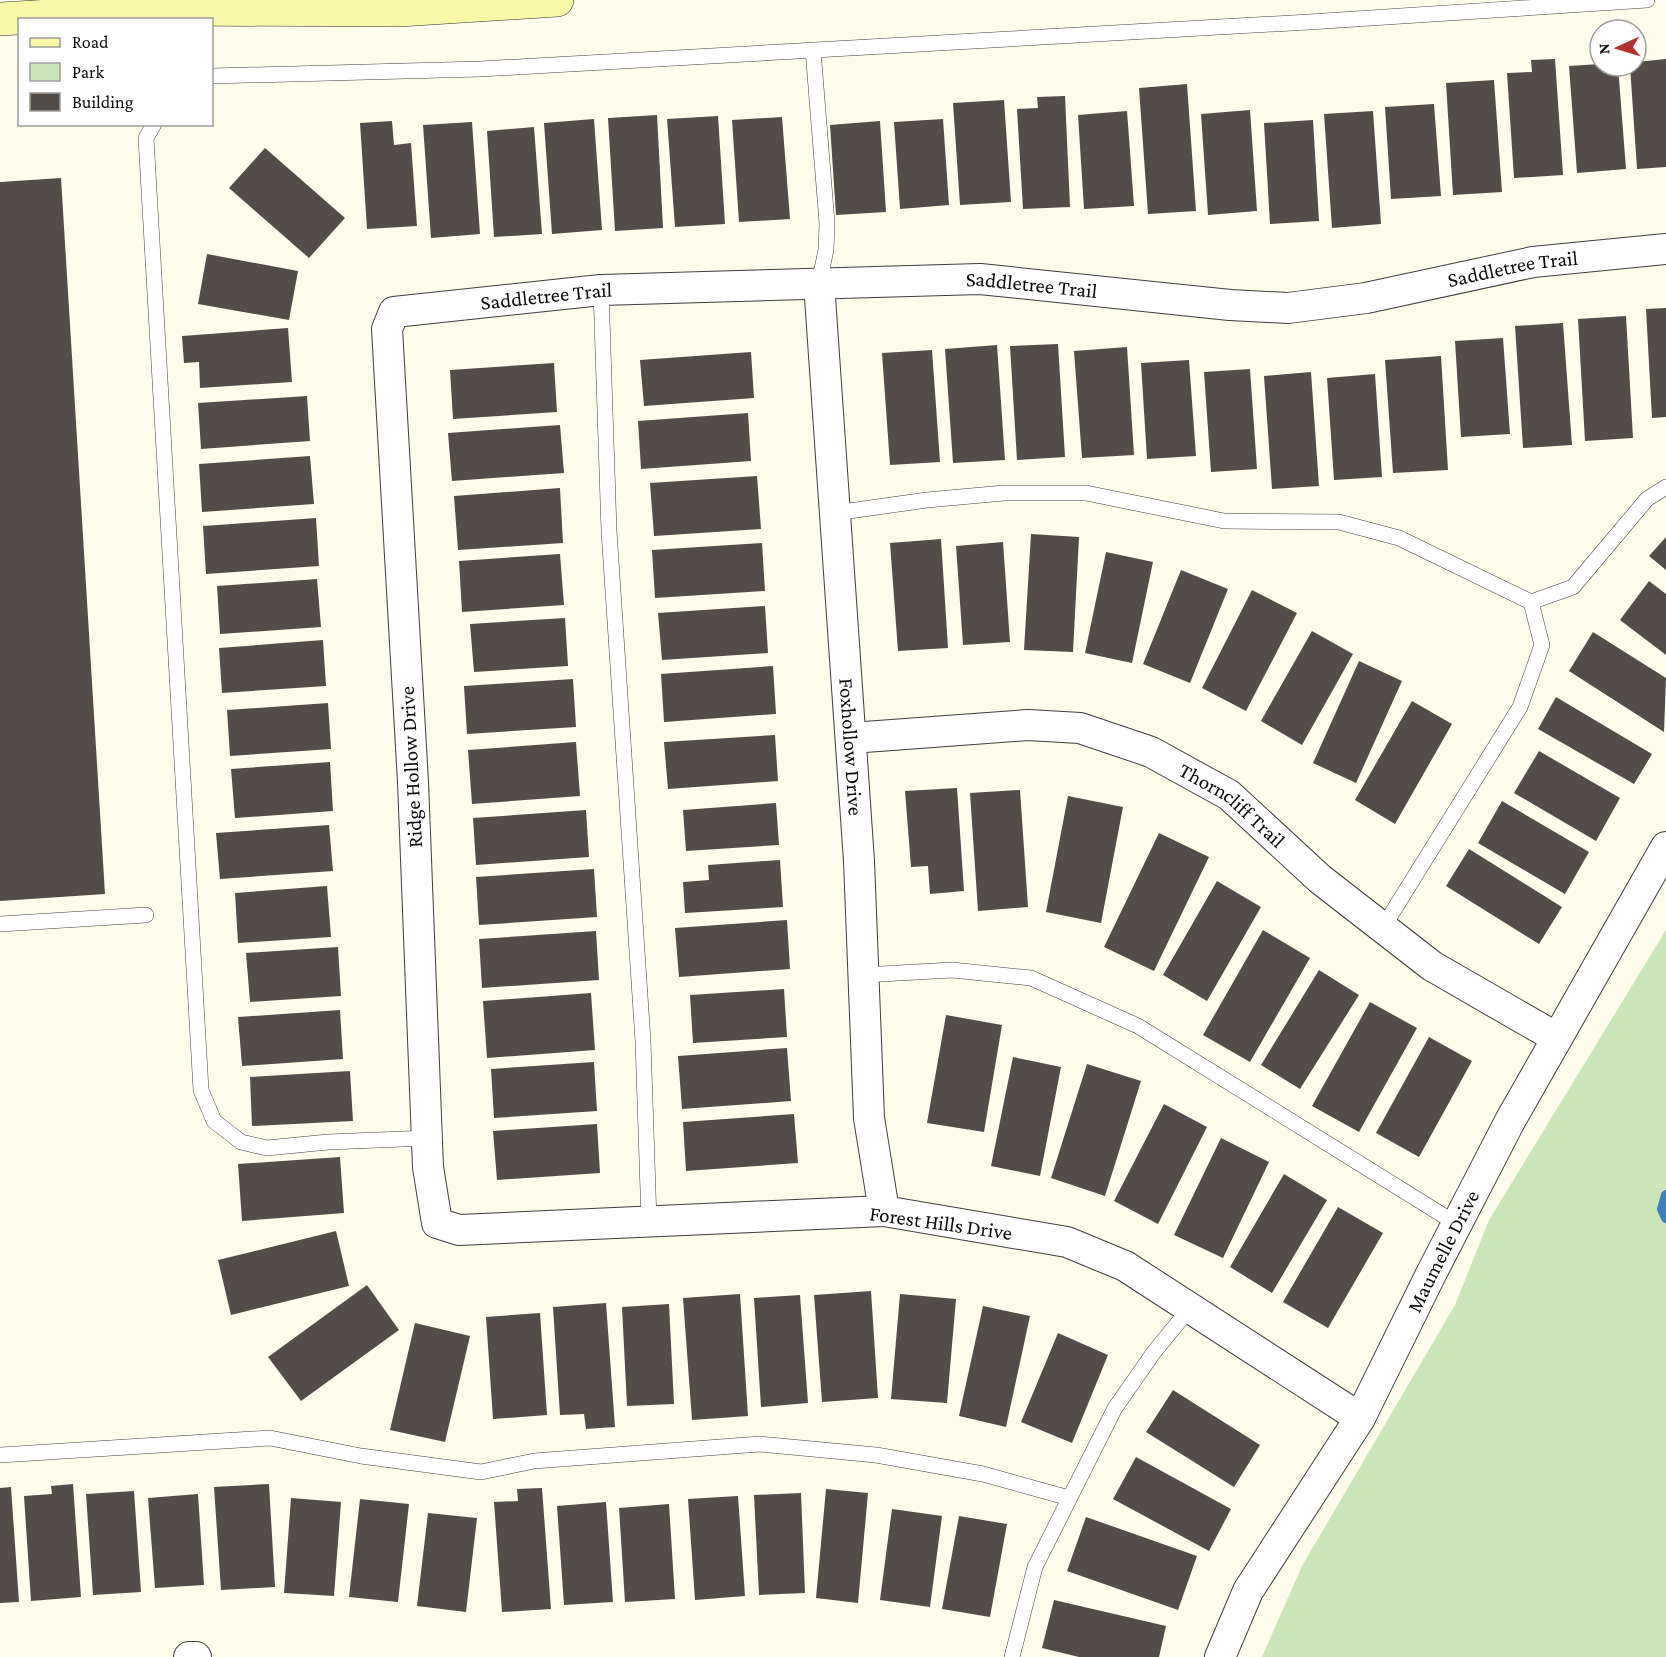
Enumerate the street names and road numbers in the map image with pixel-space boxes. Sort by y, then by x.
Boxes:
street label: Saddletree Trail [1445,246,1579,292]
street label: Saddletree Trail [965,267,1098,303]
street label: Saddletree Trail [479,278,612,315]
street label: Foxhollow Drive [834,677,868,817]
street label: Ridge Hollow Drive [395,685,427,849]
street label: Thorncliff Trail [1175,758,1290,853]
street label: Maumelle Drive [1402,1186,1484,1317]
street label: Forest Hills Drive [868,1201,1014,1245]

